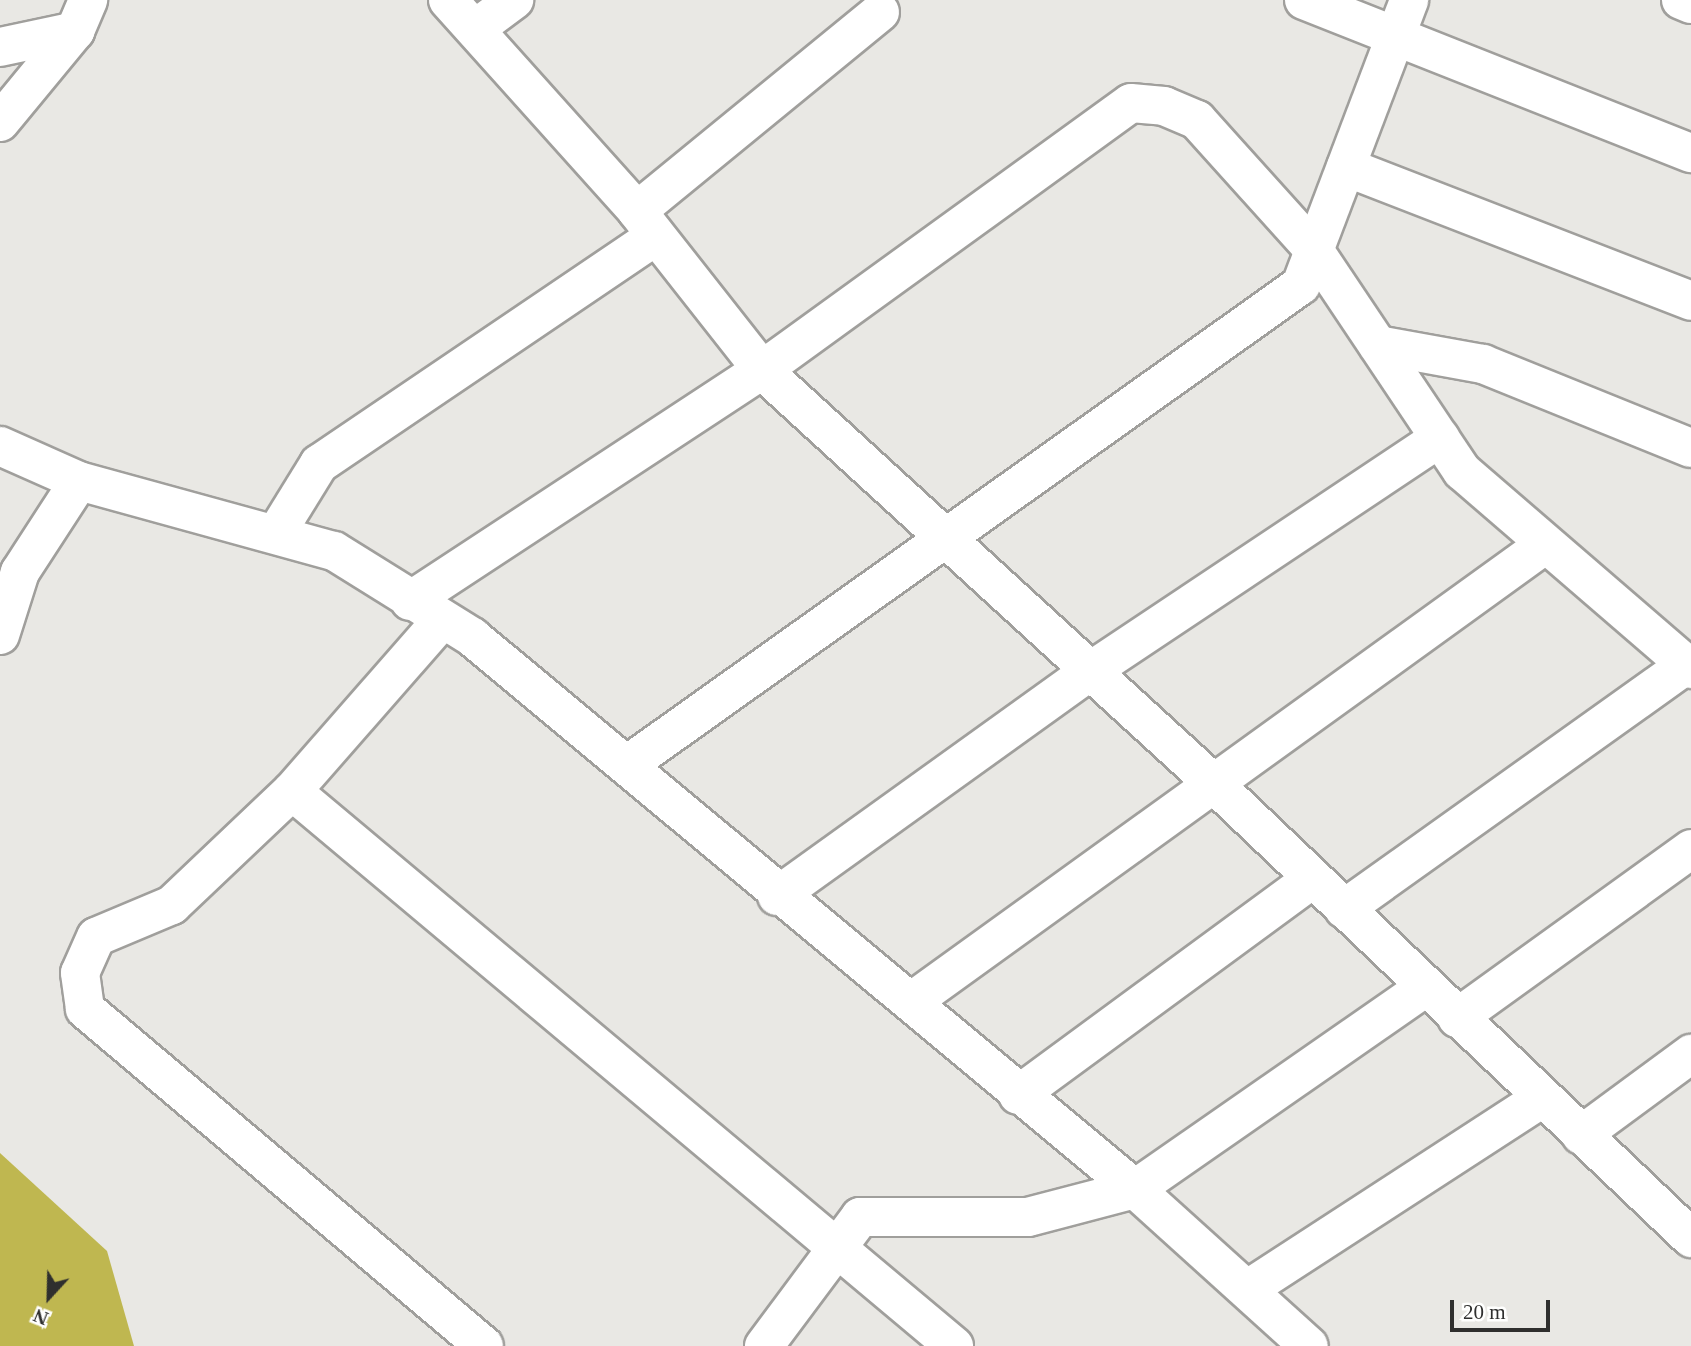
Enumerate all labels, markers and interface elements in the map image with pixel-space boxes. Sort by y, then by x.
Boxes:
north arrow [14,1262,84,1332]
scale bar [1453,1286,1553,1330]
text: 20 m [1463,1300,1506,1324]
text: N [31,1305,51,1329]

